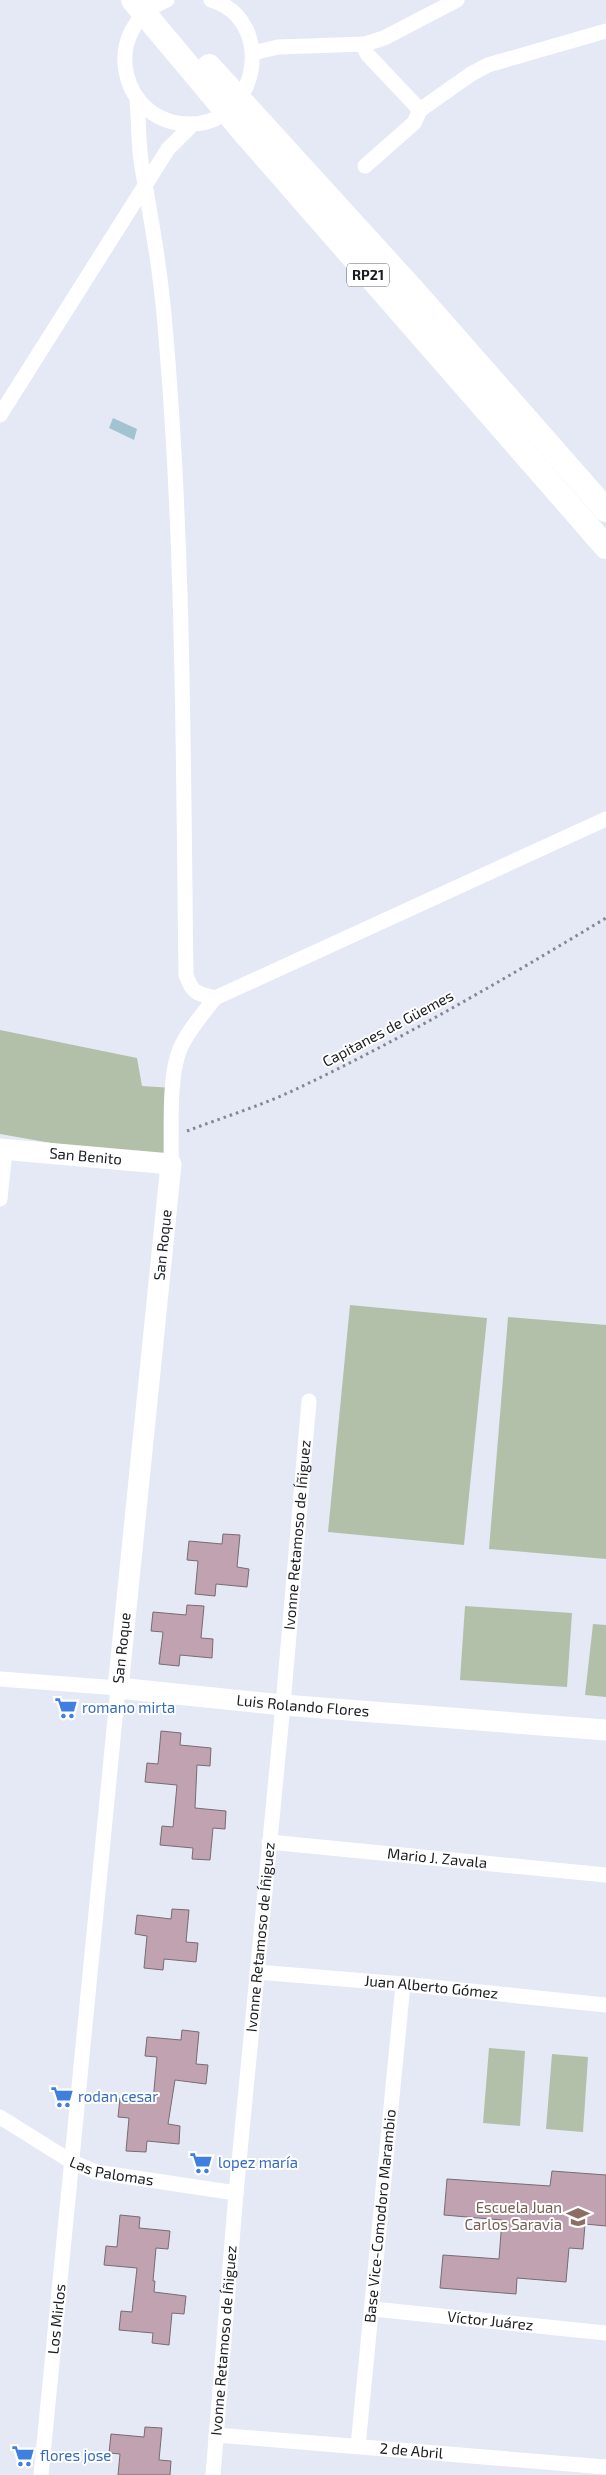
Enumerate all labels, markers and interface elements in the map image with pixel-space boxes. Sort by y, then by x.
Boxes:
road number: RP21 [347,264,389,286]
street label: Capitanes de Güemes [319,986,456,1070]
street label: San Benito [49,1143,123,1168]
street label: San Roque [149,1208,175,1281]
street label: Ivonne Retamoso de Íñiguez [279,1439,314,1631]
street label: San Roque [108,1611,134,1684]
street label: Luis Rolando Flores [236,1690,370,1720]
supermarket icon: romano mirta [53,1695,79,1721]
place label: romano mirta [82,1698,175,1716]
street label: Ivonne Retamoso de Íñiguez [242,1841,278,2033]
street label: Mario J. Zavala [387,1844,488,1871]
street label: Juan Alberto Gómez [364,1971,499,2002]
supermarket icon: rodan cesar [49,2084,75,2110]
place label: rodan cesar [78,2087,158,2105]
street label: Base Vice-Comodoro Marambio [360,2108,399,2324]
supermarket icon: lopez maría [188,2150,214,2176]
street label: Las Palomas [67,2152,155,2189]
place label: lopez maría [218,2153,298,2171]
place label: Escuela Juan Carlos Saravia [464,2198,562,2233]
school or university icon: Escuela Juan Carlos Saravia [565,2204,591,2230]
street label: Ivonne Retamoso de Íñiguez [206,2245,240,2436]
street label: Los Mirlos [43,2283,69,2355]
street label: Víctor Juárez [446,2307,535,2333]
street label: 2 de Abril [379,2438,444,2462]
supermarket icon: flores jose [10,2443,36,2469]
place label: flores jose [40,2446,111,2465]

